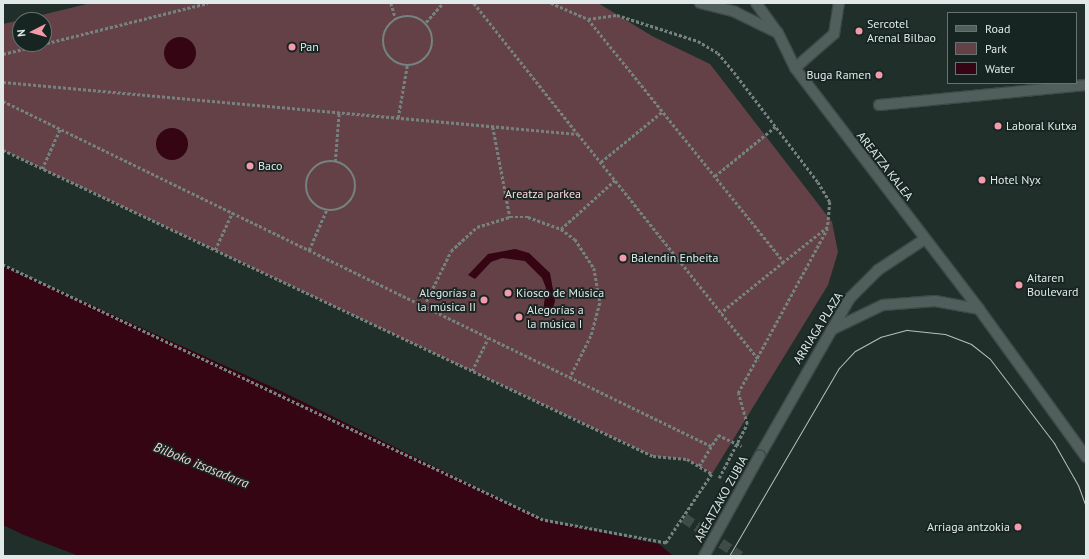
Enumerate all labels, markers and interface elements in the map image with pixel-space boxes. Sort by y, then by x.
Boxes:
north arrow [12,12,52,52]
legend [947,12,1077,84]
place label: Sercotel Arenal Bilbao [867,17,936,45]
text: Road [985,21,1010,36]
marker: Sercotel Arenal Bilbao [854,26,864,36]
text: N [14,29,28,37]
place label: Pan [300,40,319,54]
text: Park [985,41,1007,56]
marker: Pan [287,42,297,52]
text: Water [985,61,1015,76]
place label: Buga Ramen [807,68,871,82]
marker: Buga Ramen [874,70,884,80]
place label: Laboral Kutxa [1006,119,1077,133]
marker: Laboral Kutxa [993,121,1003,131]
street label: AREATZA KALEA [854,129,916,203]
place label: Baco [258,159,283,173]
marker: Baco [245,161,255,171]
place label: Hotel Nyx [990,173,1041,187]
marker: Hotel Nyx [977,175,987,185]
park label: Areatza parkea [505,187,581,201]
place label: Balendin Enbeita [631,251,718,265]
marker: Balendin Enbeita [618,253,628,263]
place label: Aitaren Boulevard [1027,271,1079,299]
marker: Aitaren Boulevard [1014,280,1024,290]
place label: Alegorías a la música II [417,286,476,314]
place label: Kiosco de Música [516,286,604,300]
marker: Kiosco de Música [503,288,513,298]
street label: ARRIAGA PLAZA [790,289,846,367]
marker: Alegorías a la música II [479,295,489,305]
place label: Alegorías a la música I [527,303,584,331]
marker: Alegorías a la música I [514,312,524,322]
water label: Bilboko itsasadarra [151,440,251,492]
street label: AREATZAKO ZUBIA [691,453,751,545]
place label: Arriaga antzokia [927,520,1010,534]
marker: Arriaga antzokia [1013,522,1023,532]

